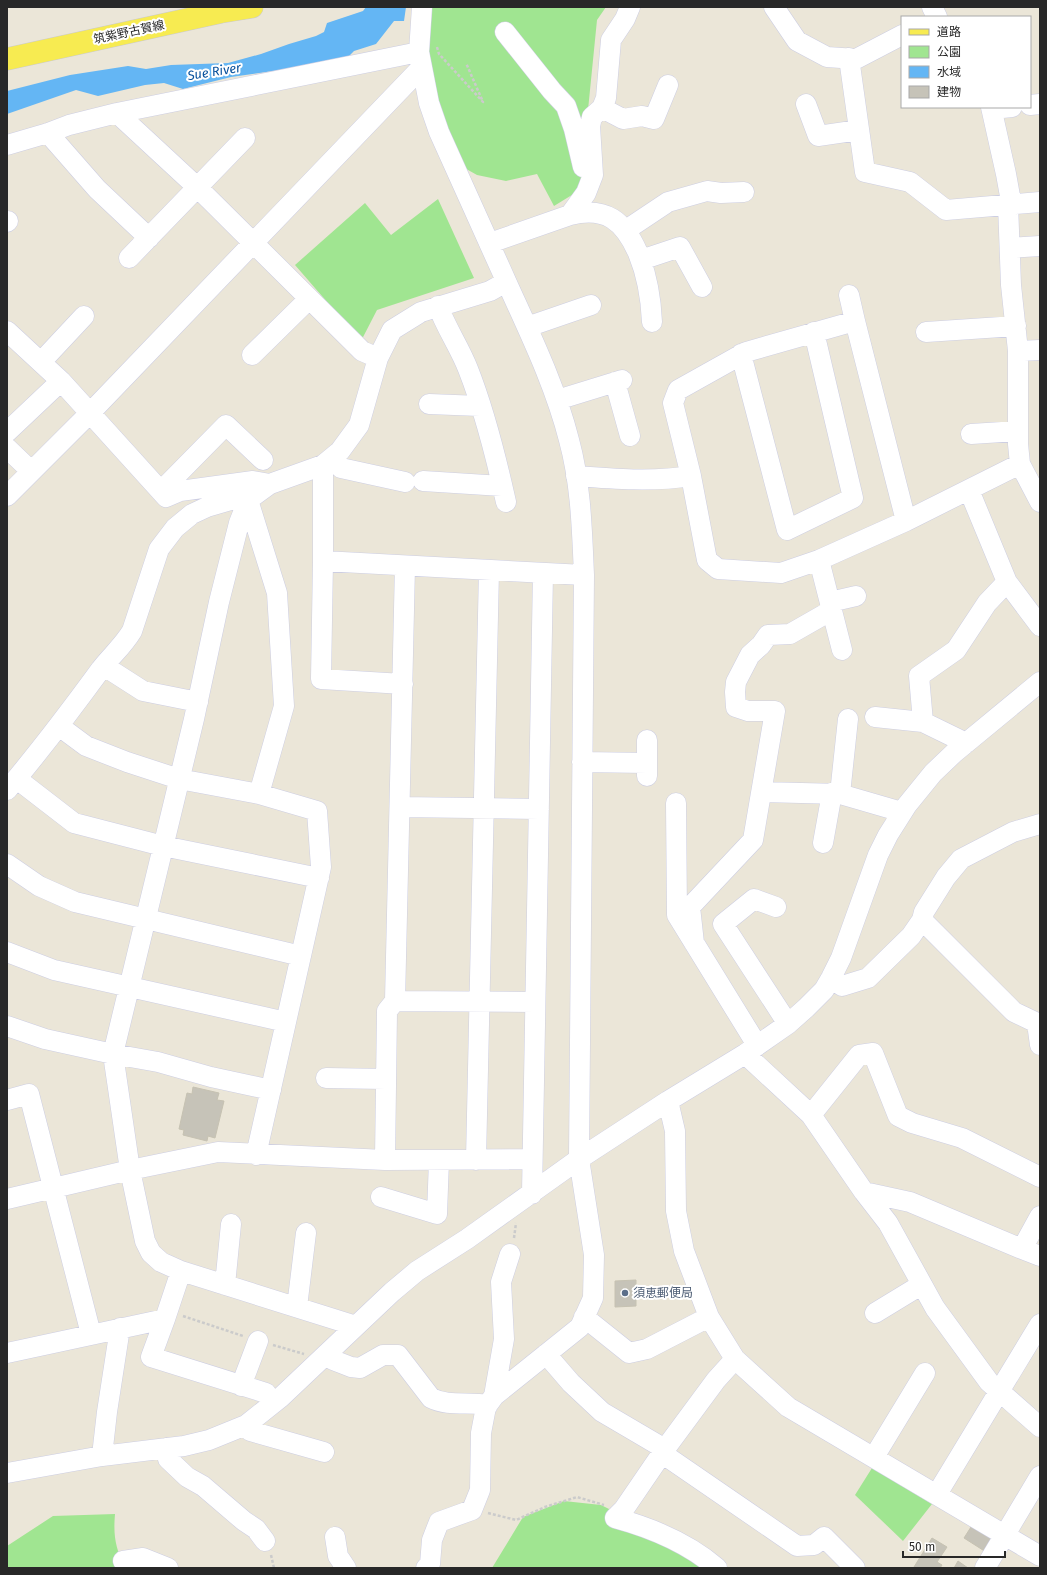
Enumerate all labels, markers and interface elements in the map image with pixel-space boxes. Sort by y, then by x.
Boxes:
legend [901,16,1031,108]
street label: 筑紫野古賀線 [92,18,166,46]
text: 道路 [937,25,961,39]
text: 公園 [937,45,961,59]
water label: Sue River [185,60,243,83]
text: 水域 [937,65,961,79]
text: 建物 [937,85,961,99]
place label: 須恵郵便局 [633,1286,693,1300]
marker: 須恵郵便局 [620,1288,630,1298]
scale bar [903,1533,1005,1559]
text: 50 m [909,1540,935,1554]

